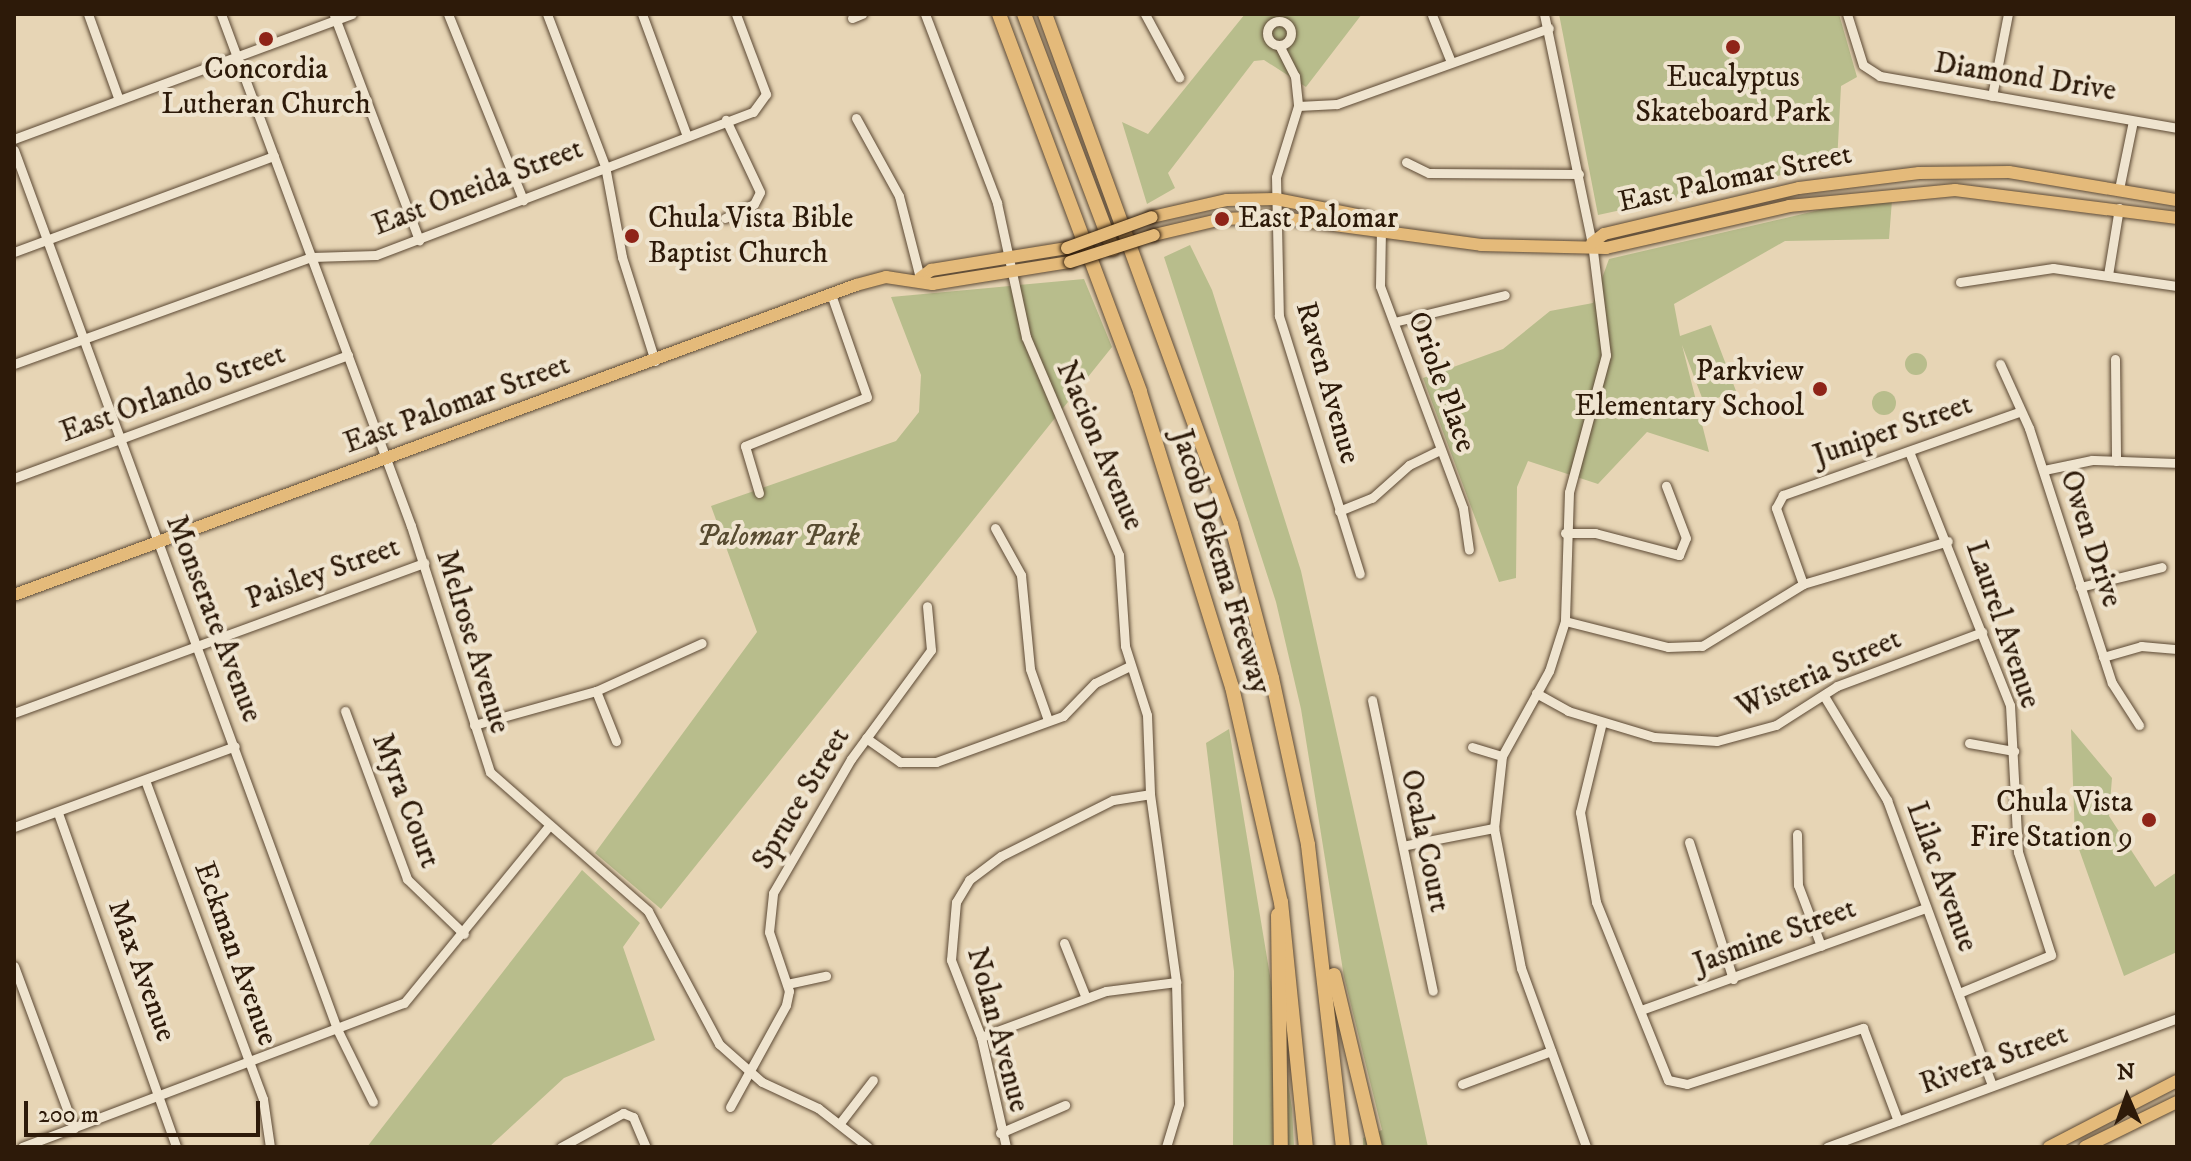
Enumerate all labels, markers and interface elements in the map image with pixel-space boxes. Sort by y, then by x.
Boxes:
marker: Concordia Lutheran Church [257,30,275,48]
marker: Eucalyptus Skateboard Park [1724,38,1742,56]
street label: Diamond Drive [1931,46,2119,110]
place label: Concordia Lutheran Church [161,52,371,122]
place label: Eucalyptus Skateboard Park [1635,60,1831,130]
street label: East Oneida Street [368,131,588,245]
street label: East Palomar Street [1615,137,1855,221]
place label: Chula Vista Bible Baptist Church [648,201,853,272]
place label: East Palomar [1238,201,1398,237]
marker: East Palomar [1213,210,1231,228]
marker: Chula Vista Bible Baptist Church [623,227,641,245]
street label: Raven Avenue [1287,298,1367,468]
street label: Oriole Place [1399,307,1483,457]
street label: East Orlando Street [56,337,290,451]
street label: East Palomar Street [339,347,575,463]
place label: Parkview Elementary School [1575,354,1804,424]
street label: Nacion Avenue [1047,356,1151,536]
marker: Parkview Elementary School [1811,380,1829,398]
street label: Juniper Street [1809,387,1977,475]
street label: Jacob Dekema Freeway [1163,425,1277,699]
street label: Owen Drive [2051,466,2129,612]
street label: Monserate Avenue [157,511,269,727]
park label: Palomar Park [696,519,860,555]
street label: Paisley Street [241,530,405,618]
street label: Laurel Avenue [1957,537,2047,713]
street label: Melrose Avenue [427,546,517,738]
street label: Wisteria Street [1731,622,1907,726]
street label: Spruce Street [746,722,858,876]
street label: Myra Court [363,729,447,873]
street label: Ocala Court [1391,766,1457,916]
place label: Chula Vista Fire Station 9 [1970,785,2133,856]
street label: Lilac Avenue [1897,797,1985,957]
marker: Chula Vista Fire Station 9 [2140,811,2158,829]
street label: Eckman Avenue [185,857,285,1051]
street label: Jasmine Street [1689,891,1861,983]
street label: Max Avenue [99,895,183,1047]
street label: Nolan Avenue [958,944,1036,1116]
street label: Rivera Street [1915,1017,2073,1103]
north arrow [2087,1057,2167,1137]
text: N [2117,1059,2136,1086]
scale bar [28,1085,264,1135]
text: 200 m [38,1100,99,1130]

